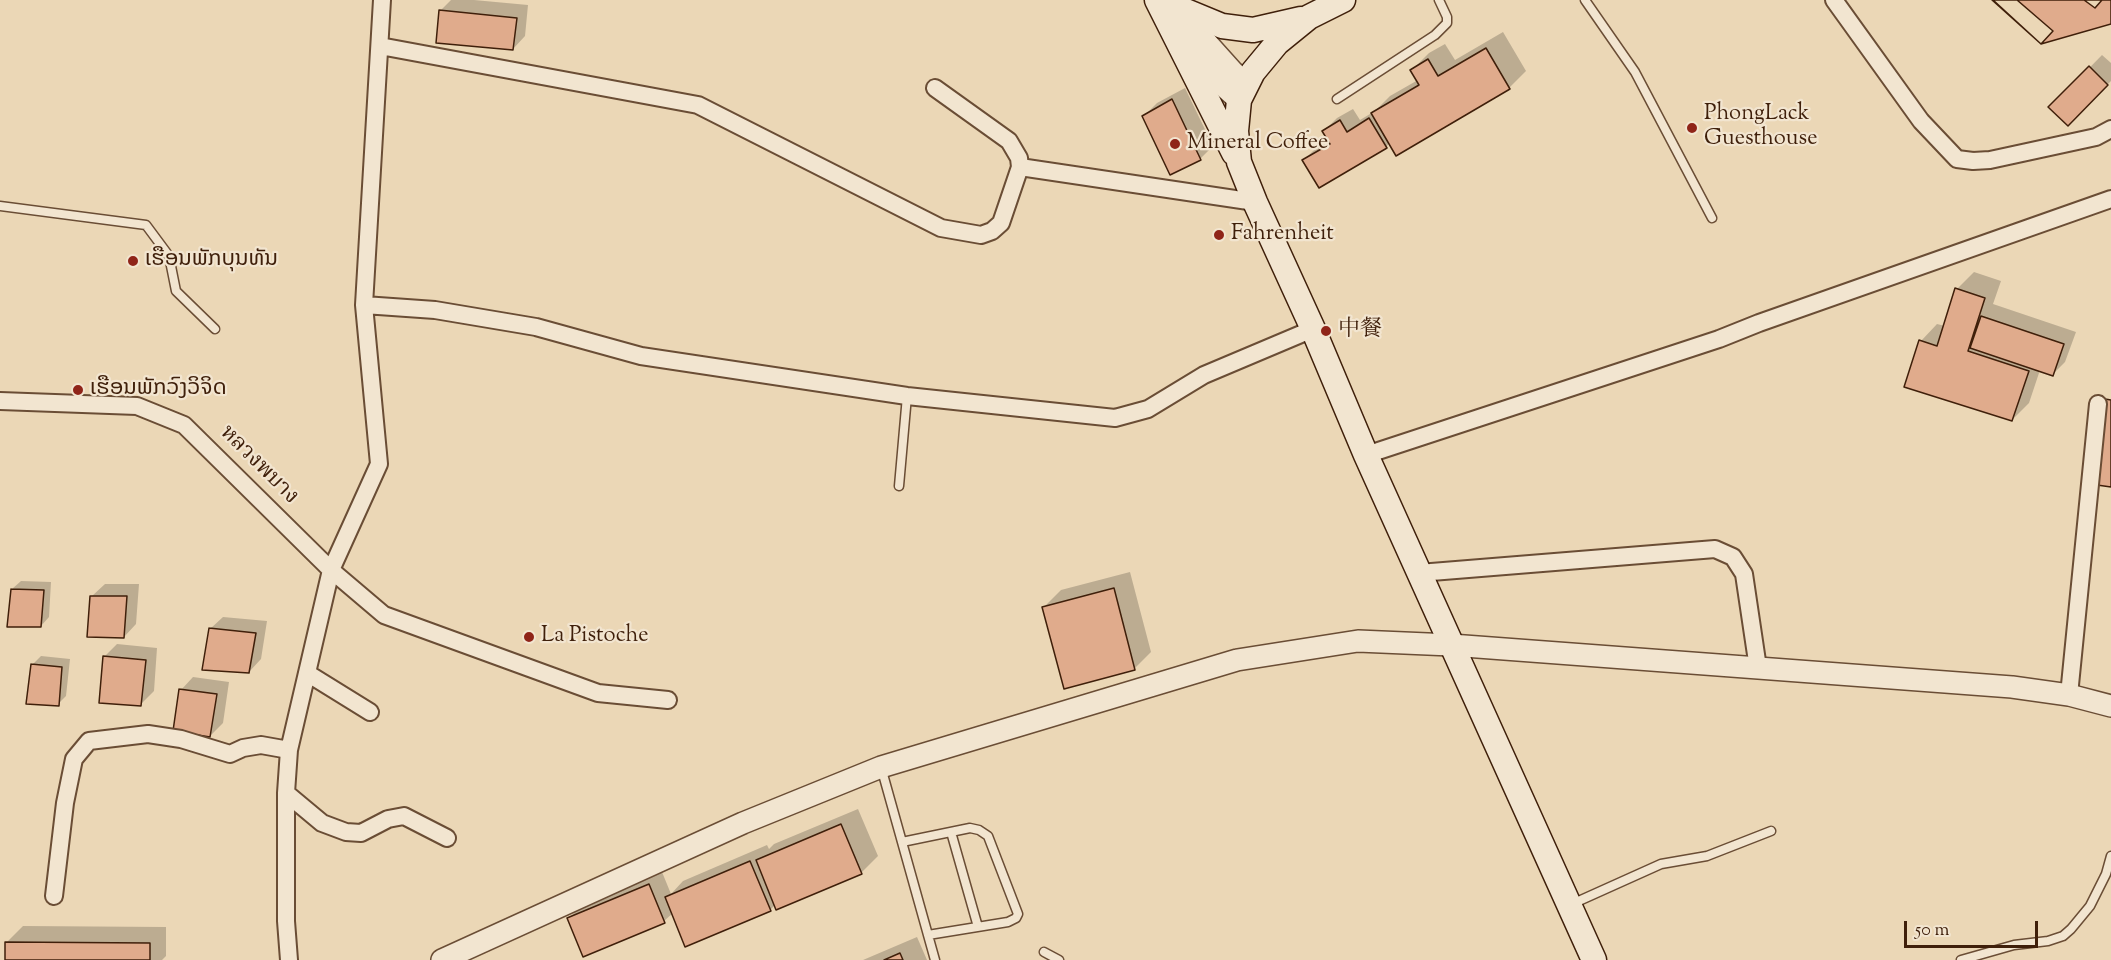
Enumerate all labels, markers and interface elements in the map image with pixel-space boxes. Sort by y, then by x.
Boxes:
place label: PhongLack Guesthouse [1704,102,1817,154]
marker: PhongLack Guesthouse [1685,121,1699,135]
place label: Mineral Coffee [1187,131,1328,157]
marker: Mineral Coffee [1168,137,1182,151]
place label: Fahrenheit [1231,222,1334,248]
marker: Fahrenheit [1212,228,1226,242]
place label: ເຮືອນພັກບຸນທັນ [145,248,278,274]
marker: ເຮືອນພັກບຸນທັນ [126,254,140,268]
place label: 中餐 [1338,318,1382,344]
marker: 中餐 [1319,324,1333,338]
place label: ເຮືອນພັກວົງວິຈິດ [90,377,227,403]
marker: ເຮືອນພັກວົງວິຈິດ [71,383,85,397]
street label: หลวงพบาง [213,421,303,511]
place label: La Pistoche [541,624,648,650]
marker: La Pistoche [522,630,536,644]
scale bar [1907,909,2040,947]
text: 50 m [1915,918,1949,944]

